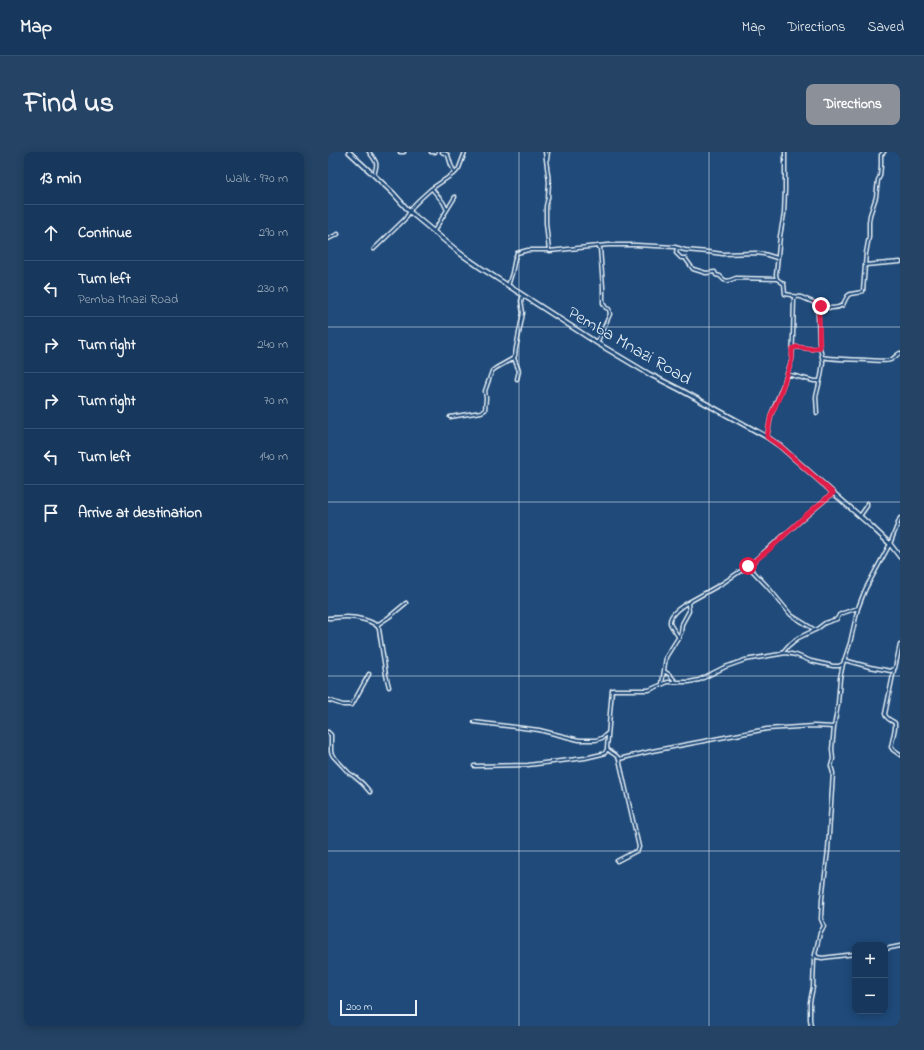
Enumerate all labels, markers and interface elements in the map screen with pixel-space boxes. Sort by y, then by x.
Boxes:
text: Map [20,14,52,41]
text: Map [742,17,765,38]
text: Directions [787,17,845,38]
text: Saved [867,17,904,38]
text: Find us [24,84,114,125]
button: Directions [806,84,900,125]
text: 13 min [40,166,81,191]
text: Walk · 970 m [226,169,288,188]
icon: ahead [40,222,62,244]
text: Continue [78,222,132,244]
text: 290 m [259,223,288,242]
text: Turn left [78,268,131,290]
icon: left [40,278,62,300]
text: 230 m [257,279,288,298]
text: Pemba Mnazi Road [78,290,178,309]
route end [812,297,830,315]
street label: Pemba Mnazi Road [562,301,696,393]
icon: right [40,334,62,356]
text: Turn right [78,334,136,356]
text: 240 m [257,335,288,354]
icon: right [40,390,62,412]
text: Turn right [78,390,136,412]
text: 70 m [264,391,288,410]
icon: left [40,446,62,468]
text: Turn left [78,446,131,468]
text: 140 m [260,447,288,466]
icon: arrive [40,502,62,524]
text: Arrive at destination [78,502,202,524]
route start [739,557,757,575]
map controls [852,942,888,1014]
button: + [852,942,888,978]
button: − [852,978,888,1014]
scale bar [340,998,417,1017]
text: 200 m [346,999,372,1015]

